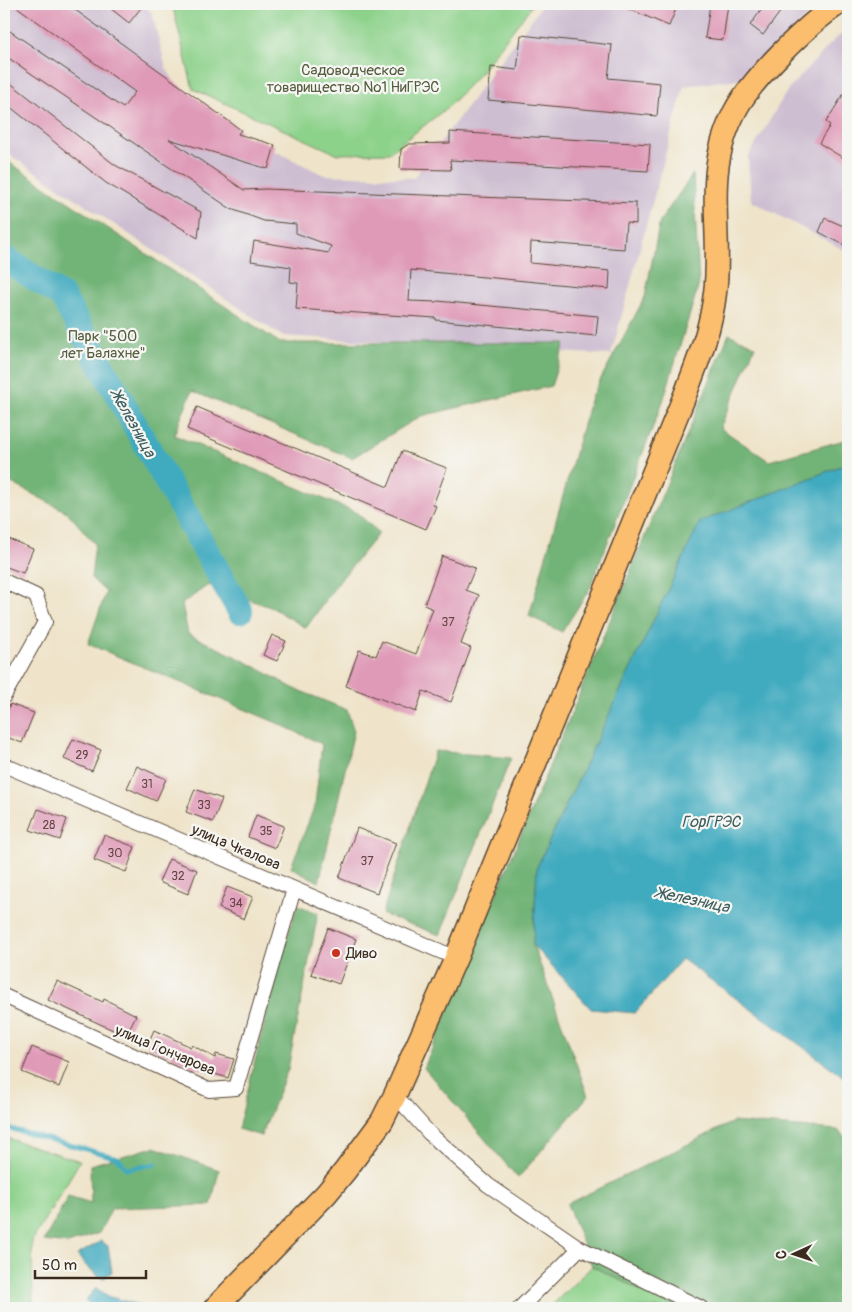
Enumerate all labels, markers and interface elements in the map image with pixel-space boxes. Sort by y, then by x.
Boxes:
park label: Садоводческое товарищество №1 НиГРЭС [266,61,440,97]
park label: Парк "500 лет Балахне" [60,327,146,363]
water label: Железница [105,384,161,462]
house number: 37 [441,615,455,630]
house number: 29 [76,748,88,763]
house number: 31 [141,777,153,792]
house number: 33 [197,798,211,813]
water label: ГорГРЭС [682,812,742,832]
house number: 28 [43,818,55,833]
street label: улица Чкалова [188,820,283,875]
house number: 35 [259,824,273,839]
house number: 30 [108,846,122,861]
house number: 37 [360,854,374,869]
house number: 32 [171,869,185,884]
water label: Железница [653,882,733,918]
house number: 34 [229,896,243,911]
place label: Диво [345,944,377,963]
marker: Диво [330,947,342,959]
street label: улица Гончарова [111,1020,218,1080]
north arrow [770,1230,820,1280]
scale bar [35,1247,146,1279]
text: С [773,1250,790,1259]
text: 50 m [42,1256,77,1275]

